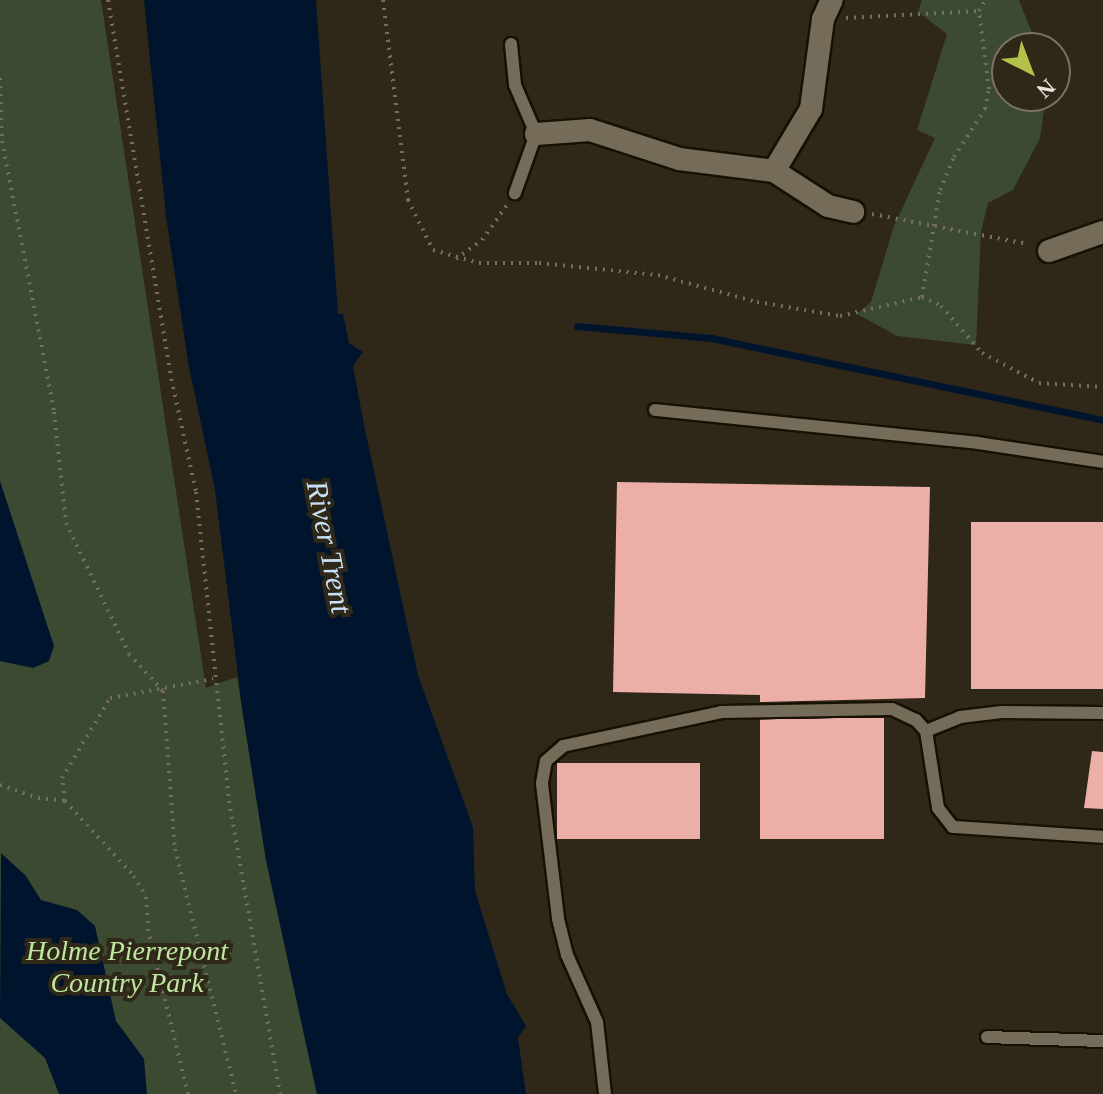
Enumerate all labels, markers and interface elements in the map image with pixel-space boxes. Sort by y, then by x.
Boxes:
north arrow [991,32,1071,112]
text: N [1032,74,1060,103]
water label: River Trent [298,477,360,617]
park label: Holme Pierrepont Country Park [26,934,228,1000]

